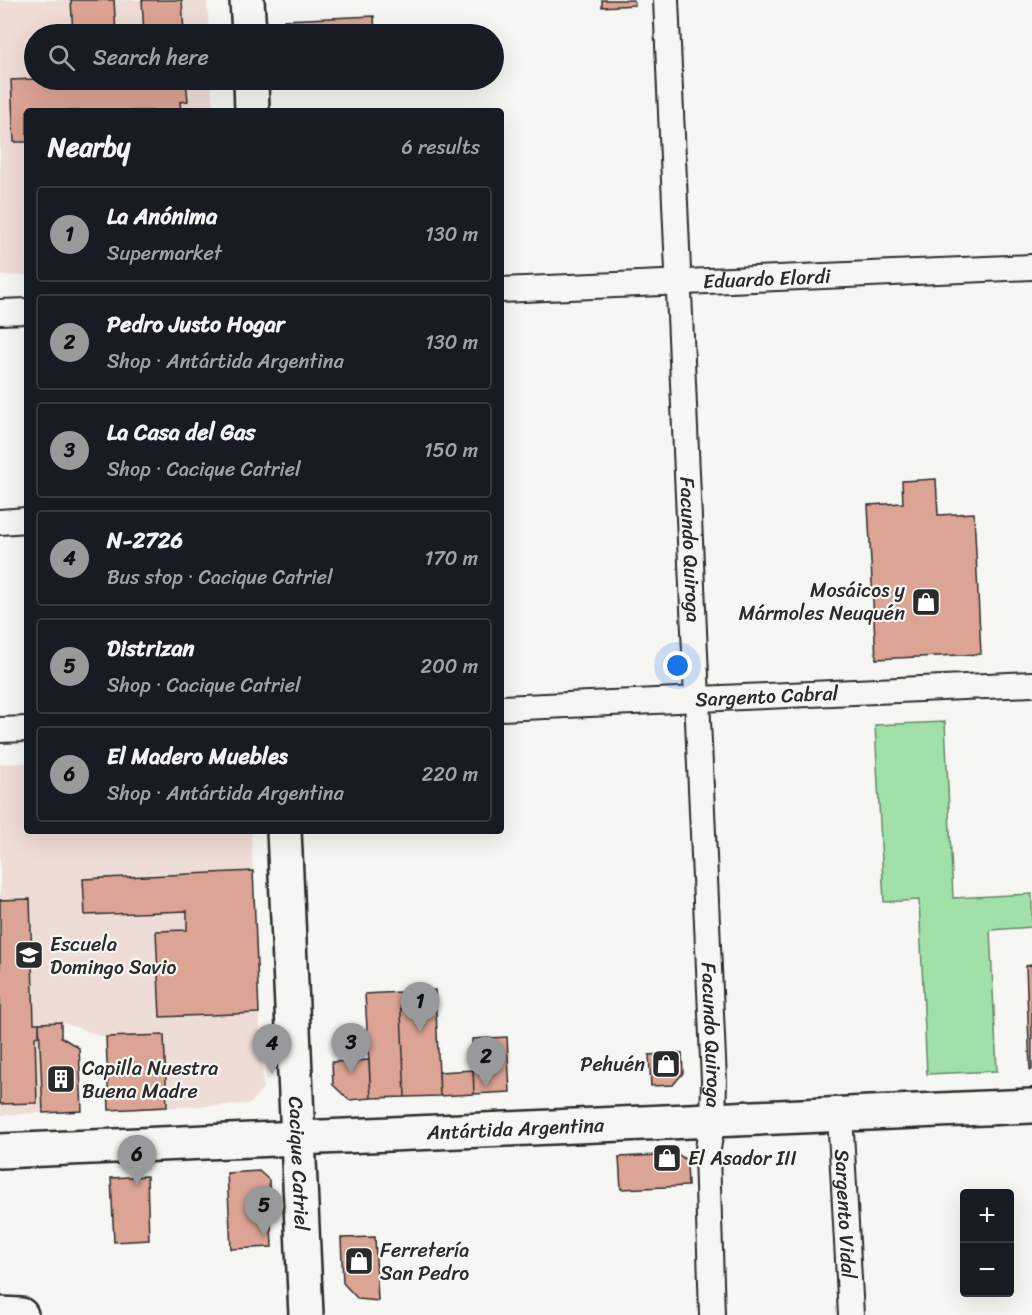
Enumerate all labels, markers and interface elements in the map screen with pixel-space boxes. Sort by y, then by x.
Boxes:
search box [24,24,504,90]
text: Search here [93,38,209,77]
icon: search [45,41,78,74]
text: Nearby [48,124,130,170]
text: 6 results [401,130,480,165]
text: La Anónima [107,197,217,236]
text: 1 [65,217,74,252]
text: 130 m [425,217,478,252]
text: Supermarket [107,236,222,271]
street label: Eduardo Elordi [702,258,833,299]
text: Pedro Justo Hogar [107,305,285,344]
text: 2 [64,325,75,360]
text: 130 m [425,325,478,360]
text: Shop · Antártida Argentina [107,344,344,379]
text: La Casa del Gas [107,413,255,452]
text: 3 [64,433,75,468]
text: 150 m [424,433,478,468]
text: Shop · Cacique Catriel [107,452,301,487]
street label: Facundo Quiroga [670,476,711,623]
text: N-2726 [107,521,183,560]
text: 4 [63,541,76,576]
text: 170 m [425,541,478,576]
text: Bus stop · Cacique Catriel [107,560,333,595]
place label: Mosáicos y Mármoles Neuquén [739,573,906,631]
shop icon: Mosáicos y Mármoles Neuquén [910,586,942,618]
text: Distrizan [107,629,194,668]
text: 5 [63,649,76,684]
text: 200 m [421,649,478,684]
your location [663,651,692,680]
text: Shop · Cacique Catriel [107,668,301,703]
street label: Sargento Cabral [694,675,840,717]
text: El Madero Muebles [107,737,288,776]
text: 6 [64,757,75,792]
text: 220 m [422,757,478,792]
text: Shop · Antártida Argentina [107,776,344,811]
place label: Escuela Domingo Savio [50,927,176,985]
school or university icon: Escuela Domingo Savio [13,939,45,971]
street label: Facundo Quiroga [691,961,732,1108]
pin: 1 [400,982,440,1032]
pin: 4 [252,1024,292,1074]
pin: 3 [332,1024,370,1073]
pin: 2 [466,1038,506,1087]
place label: Pehuén [580,1047,645,1082]
shop icon: Pehuén [650,1048,682,1080]
place label: Capilla Nuestra Buena Madre [82,1051,218,1109]
building icon: Capilla Nuestra Buena Madre [45,1063,77,1095]
street label: Cacique Catriel [279,1096,320,1233]
street label: Antártida Argentina [425,1107,606,1150]
pin: 6 [118,1136,156,1185]
place label: El Asador III [688,1141,797,1176]
shop icon: El Asador III [651,1142,683,1174]
street label: Sargento Vidal [824,1148,866,1280]
pin: 5 [244,1186,284,1236]
map controls [960,1189,1014,1297]
button: + [960,1189,1014,1243]
place label: Ferretería San Pedro [380,1233,469,1291]
button: − [960,1243,1014,1297]
shop icon: Ferretería San Pedro [343,1245,375,1277]

